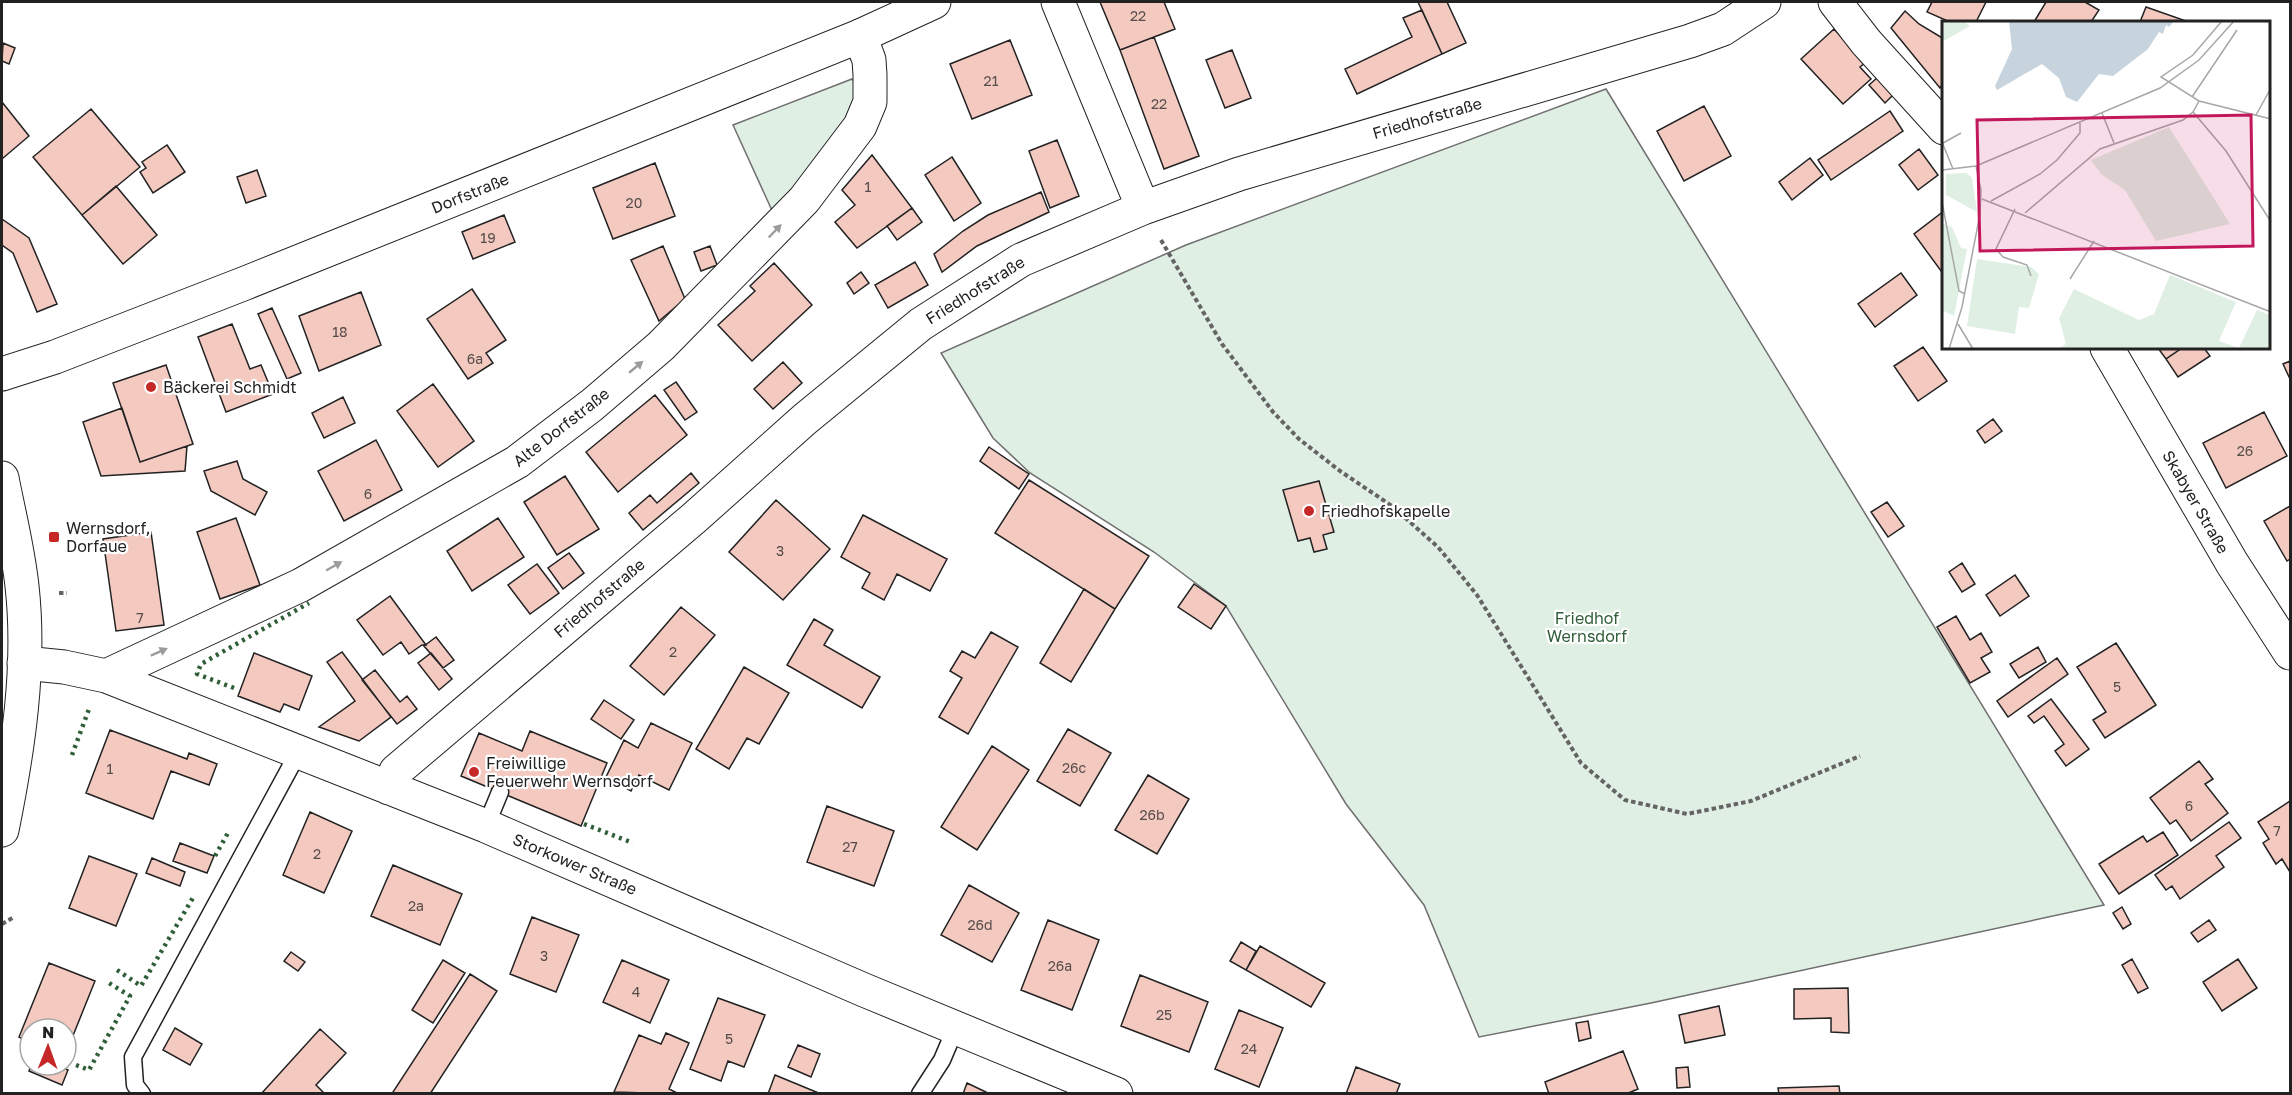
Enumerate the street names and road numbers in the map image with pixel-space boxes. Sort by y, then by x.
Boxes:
street label: Friedhofstraße [1370,93,1484,143]
street label: Dorfstraße [428,168,512,218]
street label: Friedhofstraße [922,252,1028,328]
street label: Alte Dorfstraße [509,383,613,471]
street label: Skabyer Straße [2158,447,2234,557]
street label: Friedhofstraße [549,554,649,642]
street label: Storkower Straße [510,829,640,899]

